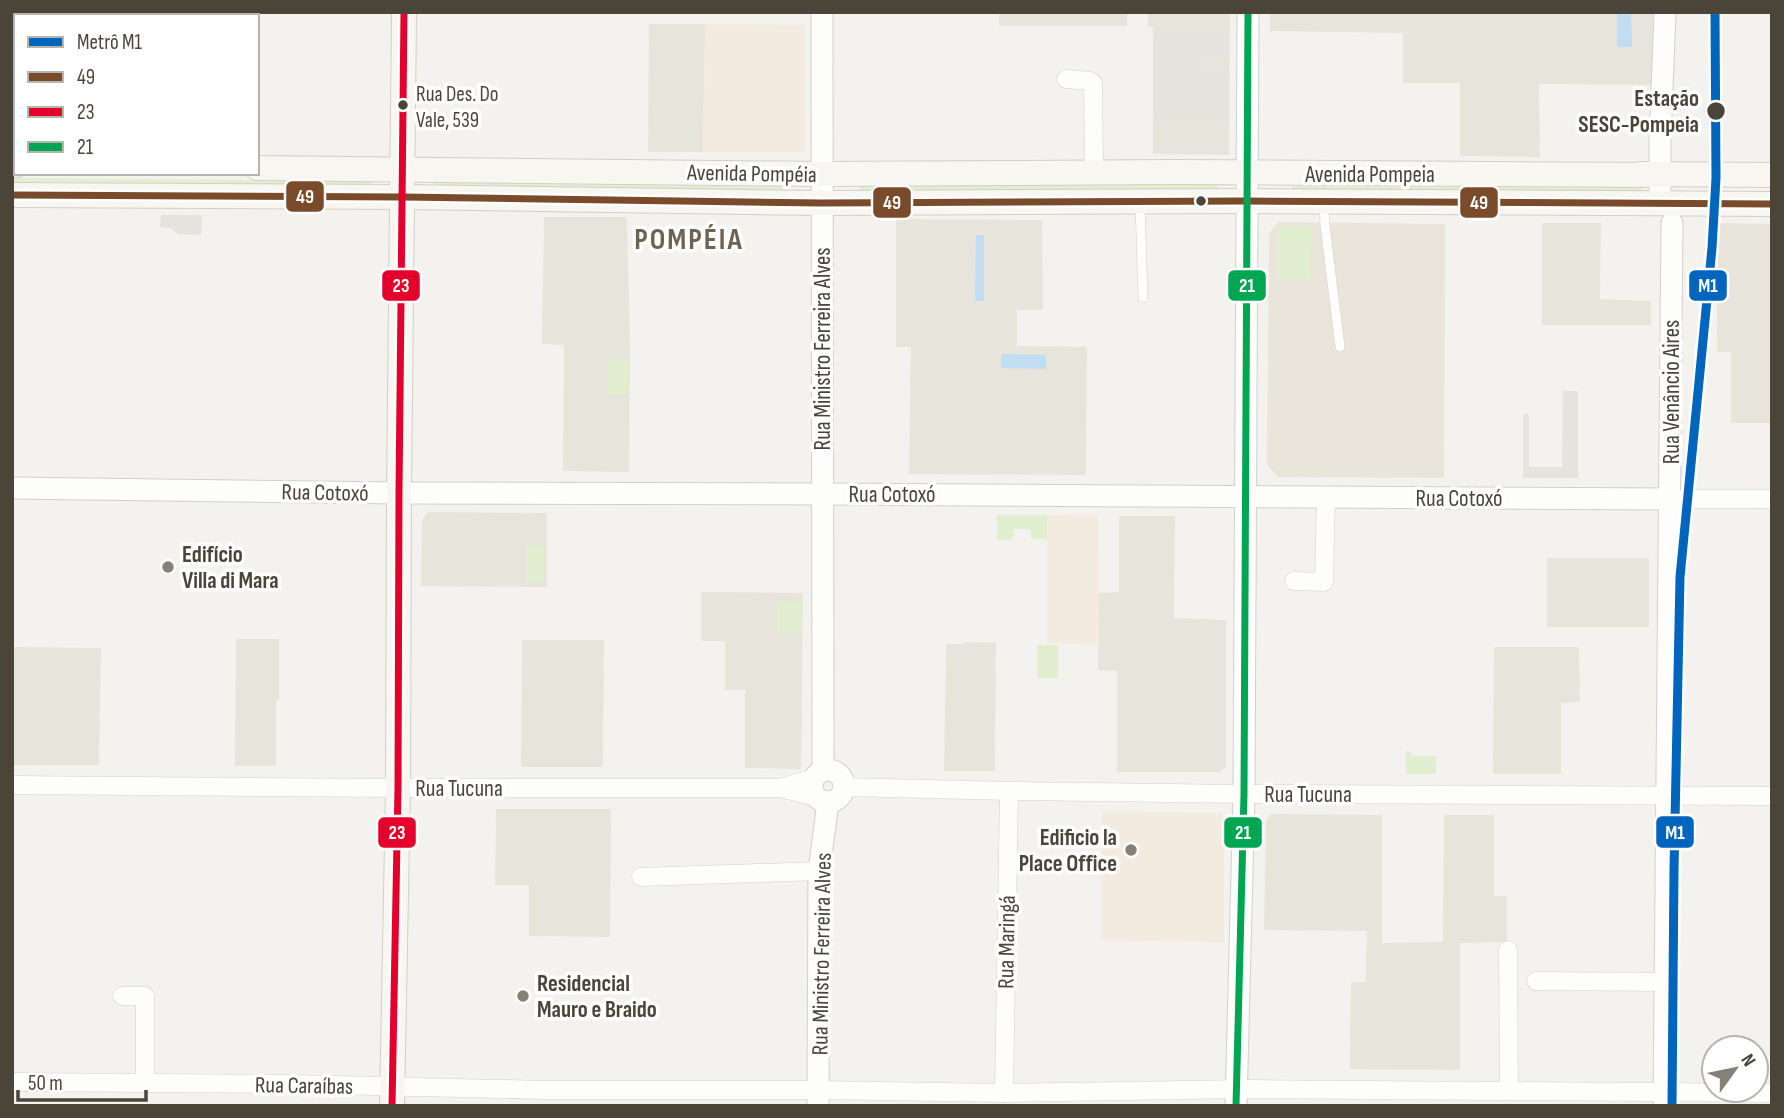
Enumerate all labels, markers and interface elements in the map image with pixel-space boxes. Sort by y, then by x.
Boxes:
legend [14,14,259,175]
text: Metrô M1 [77,30,142,55]
text: 49 [77,65,95,90]
place label: Rua Des. Do Vale, 539 [416,82,499,133]
place label: Estação SESC-Pompeia [1578,85,1699,139]
marker: Rua Des. Do Vale, 539 [396,98,410,112]
text: 23 [77,100,95,125]
marker: Estação SESC-Pompeia [1705,100,1727,122]
text: 21 [77,135,94,160]
street label: Avenida Pompéia [686,159,817,189]
street label: Avenida Pompeia [1304,161,1435,189]
line badge: 49 [285,180,325,213]
text: 49 [296,186,314,209]
line badge: 49 [872,186,912,219]
line badge: 49 [1459,186,1499,219]
text: 49 [883,192,901,215]
text: 49 [1470,192,1488,215]
unlabelled marker [1194,194,1208,208]
district label: POMPÉIA [634,222,744,258]
street label: Rua Ministro Ferreira Alves [809,248,837,450]
line badge: 23 [381,269,421,302]
line badge: 21 [1227,269,1267,302]
line badge: M1 [1688,269,1728,302]
text: 23 [393,275,409,298]
text: 21 [1239,275,1255,298]
text: M1 [1698,275,1718,298]
street label: Rua Venâncio Aires [1658,320,1686,464]
street label: Rua Cotoxó [281,478,369,508]
street label: Rua Cotoxó [848,481,936,509]
street label: Rua Cotoxó [1415,485,1503,513]
place label: Edifício Villa di Mara [182,541,279,595]
marker: Edifício Villa di Mara [160,559,176,575]
street label: Rua Tucuna [415,775,503,803]
street label: Rua Tucuna [1264,781,1352,809]
line badge: M1 [1655,815,1695,849]
line badge: 23 [377,816,417,849]
line badge: 21 [1223,816,1263,849]
text: 23 [389,822,405,845]
text: 21 [1235,822,1251,845]
text: M1 [1665,822,1685,845]
place label: Edificio la Place Office [1019,824,1117,878]
marker: Edificio la Place Office [1123,842,1139,858]
street label: Rua Ministro Ferreira Alves [806,852,838,1056]
street label: Rua Maringá [992,895,1022,989]
place label: Residencial Mauro e Braido [537,970,657,1024]
marker: Residencial Mauro e Braido [515,988,531,1004]
north arrow [1700,1034,1770,1104]
text: N [1736,1050,1760,1071]
scale bar [18,1058,145,1102]
text: 50 m [28,1071,63,1096]
street label: Rua Caraíbas [255,1071,353,1101]

